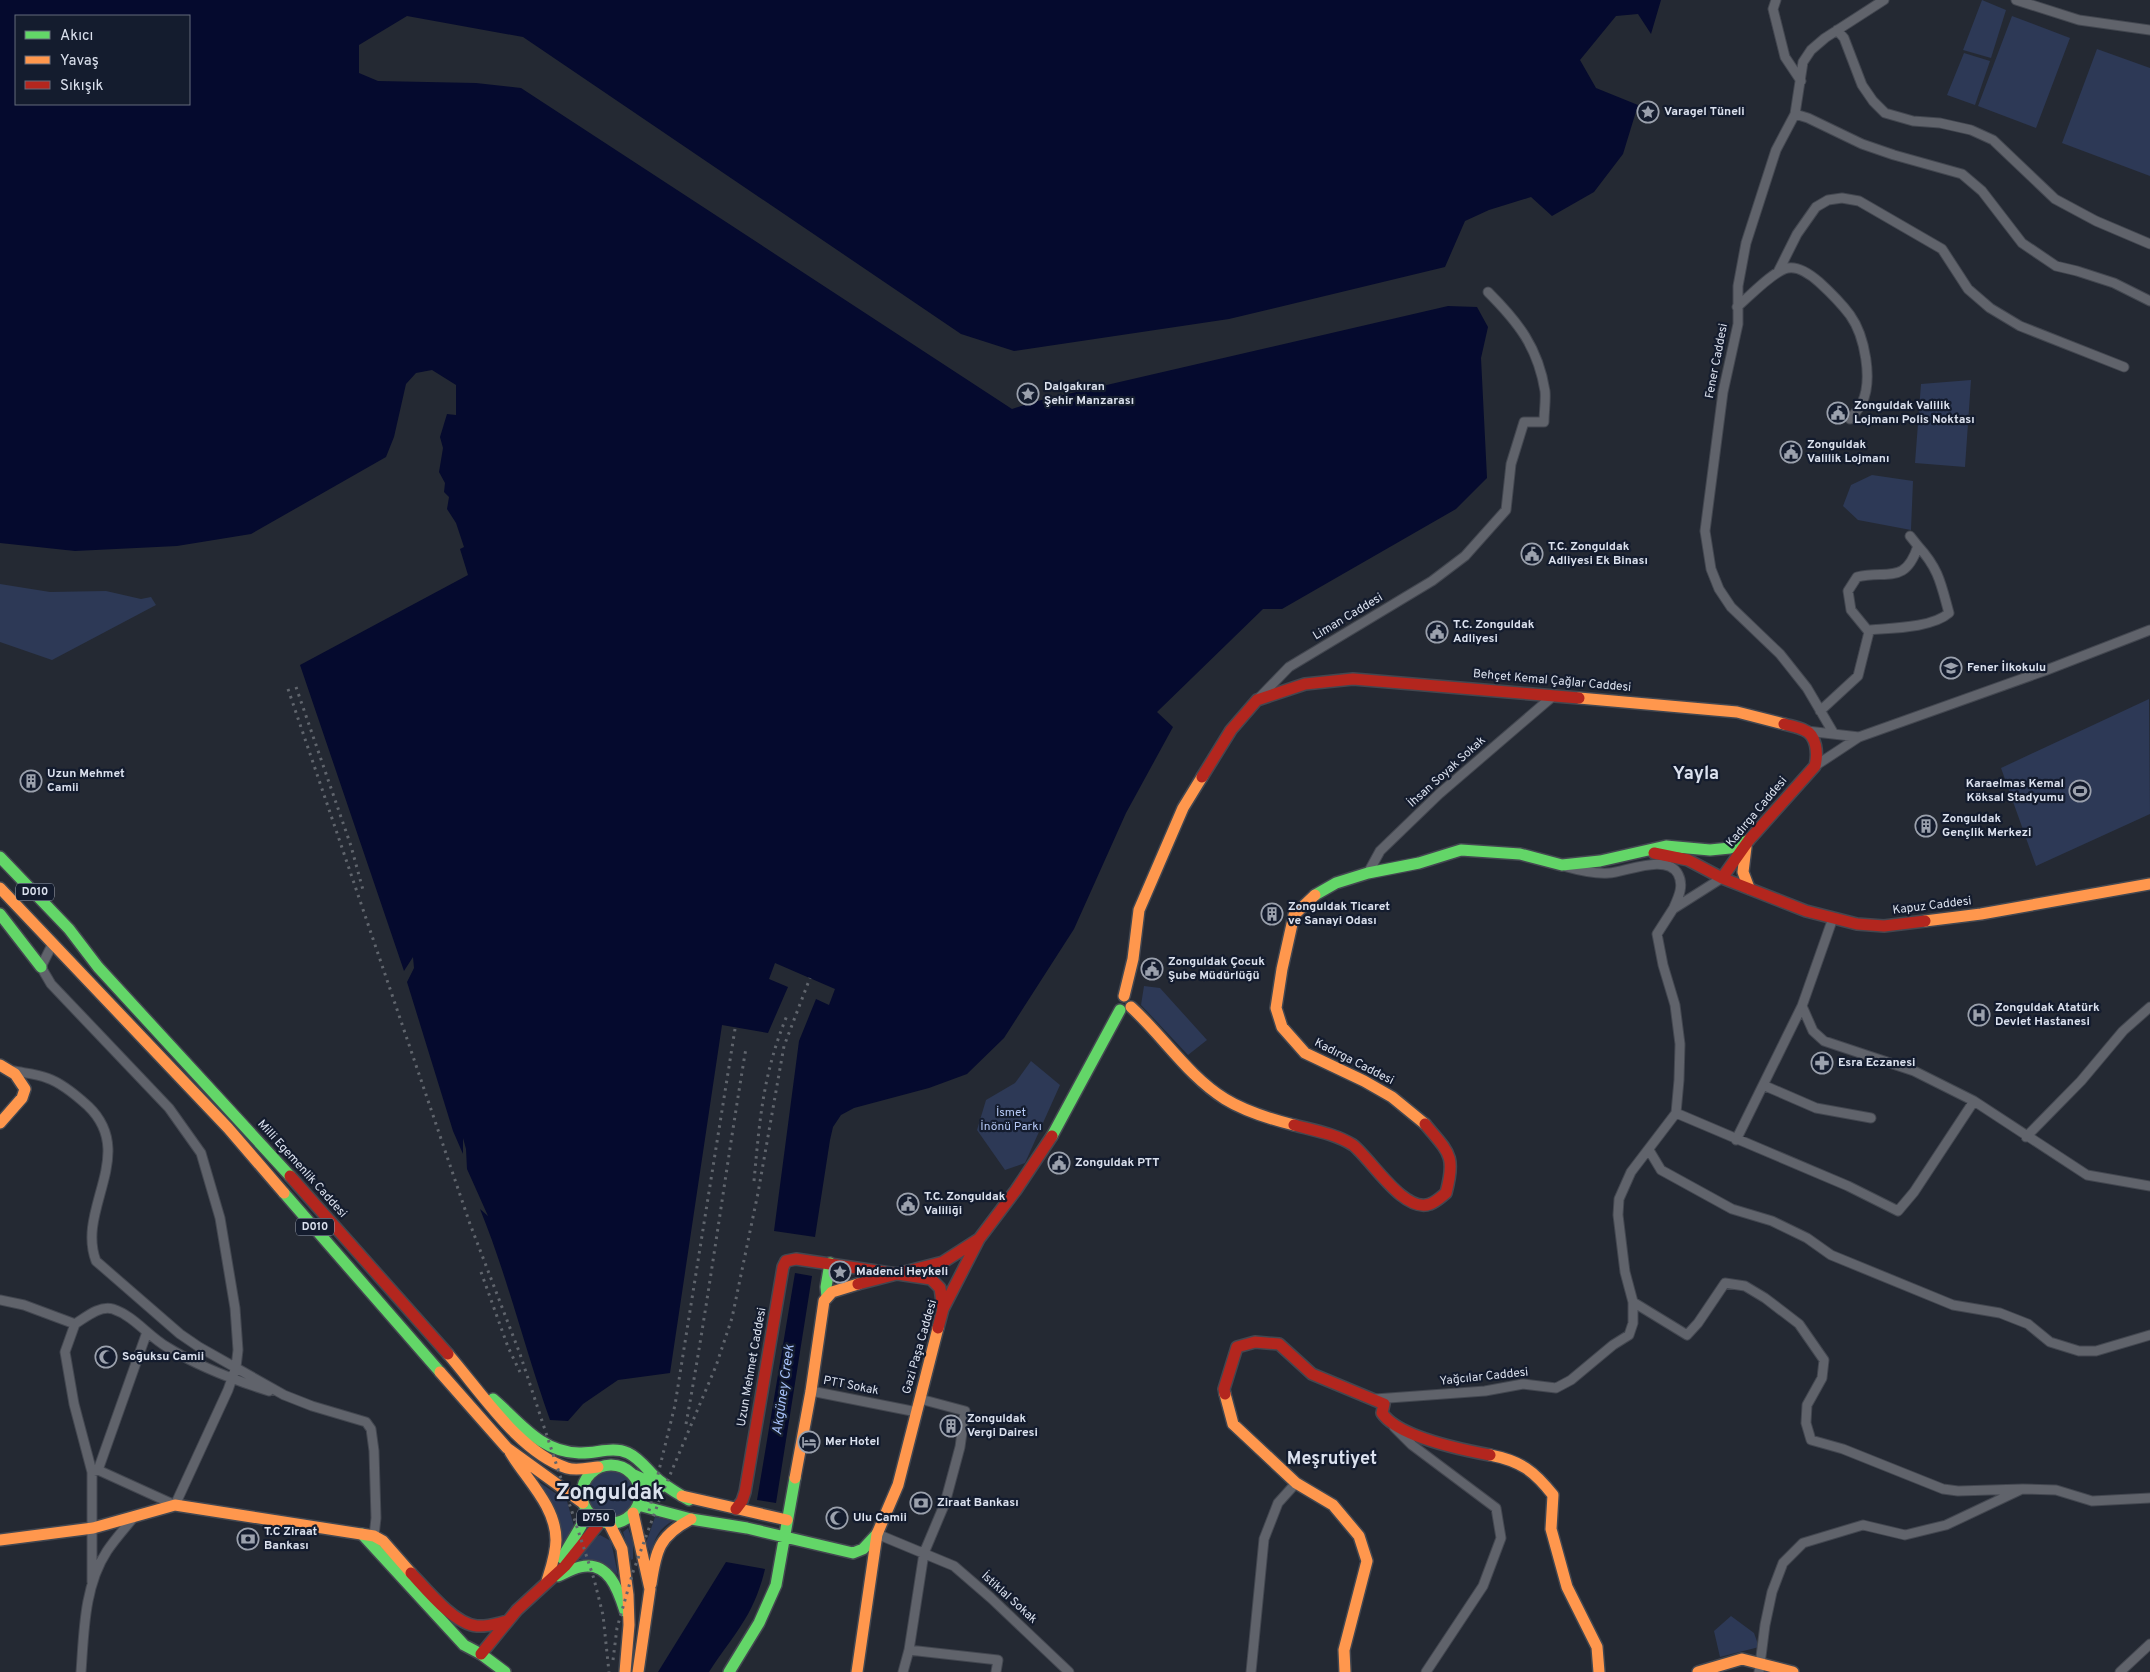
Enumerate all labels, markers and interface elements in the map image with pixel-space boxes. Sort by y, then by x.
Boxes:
legend [15,15,190,105]
text: Akıcı [60,27,93,46]
text: Yavaş [60,52,99,71]
text: Sıkışık [60,77,104,96]
place icon: Varagel Tüneli [1636,100,1660,124]
place label: Varagel Tüneli [1664,104,1745,120]
street label: Fener Caddesi [1702,322,1732,400]
place label: Dalgakıran Şehir Manzarası [1044,379,1134,409]
place icon: Dalgakıran Şehir Manzarası [1016,382,1040,406]
place label: Zonguldak Valilik Lojmanı Polis Noktası [1854,398,1975,428]
public building icon: Zonguldak Valilik Lojmanı Polis Noktası [1826,401,1850,425]
place label: Zonguldak Valilik Lojmanı [1807,437,1889,467]
public building icon: Zonguldak Valilik Lojmanı [1779,440,1803,464]
place label: T.C. Zonguldak Adliyesi Ek Binası [1548,539,1648,569]
public building icon: T.C. Zonguldak Adliyesi Ek Binası [1520,542,1544,566]
street label: Liman Caddesi [1310,590,1386,644]
place label: T.C. Zonguldak Adliyesi [1453,617,1535,647]
public building icon: T.C. Zonguldak Adliyesi [1425,620,1449,644]
school or university icon: Fener İlkokulu [1939,656,1963,680]
place label: Fener İlkokulu [1967,660,2046,676]
street label: Behçet Kemal Çağlar Caddesi [1472,666,1632,696]
street label: İhsan Soyak Sokak [1405,733,1489,811]
district label: Yayla [1673,763,1719,786]
place label: Uzun Mehmet Camii [47,766,125,796]
building icon: Uzun Mehmet Camii [19,769,43,793]
street label: Kadırga Caddesi [1723,773,1791,851]
place label: Karaelmas Kemal Köksal Stadyumu [1966,776,2064,806]
sports icon: Karaelmas Kemal Köksal Stadyumu [2068,779,2092,803]
place label: Zonguldak Gençlik Merkezi [1942,811,2031,841]
building icon: Zonguldak Gençlik Merkezi [1914,814,1938,838]
road number: D010 [16,884,54,900]
street label: Kapuz Caddesi [1892,893,1972,919]
place label: Zonguldak Ticaret ve Sanayi Odası [1288,899,1390,929]
building icon: Zonguldak Ticaret ve Sanayi Odası [1260,902,1284,926]
place label: Zonguldak Çocuk Şube Müdürlüğü [1168,954,1265,984]
public building icon: Zonguldak Çocuk Şube Müdürlüğü [1140,957,1164,981]
place label: Zonguldak Atatürk Devlet Hastanesi [1995,1000,2100,1030]
hospital icon: Zonguldak Atatürk Devlet Hastanesi [1967,1003,1991,1027]
street label: Kadırga Caddesi [1312,1035,1396,1089]
pharmacy icon: Esra Eczanesi [1810,1051,1834,1075]
place label: Esra Eczanesi [1838,1055,1916,1071]
park label: İsmet İnönü Parkı [980,1105,1042,1135]
street label: Milli Egemenlik Caddesi [254,1117,350,1221]
public building icon: Zonguldak PTT [1047,1151,1071,1175]
place label: Zonguldak PTT [1075,1155,1159,1171]
place label: T.C. Zonguldak Valiliği [924,1189,1006,1219]
public building icon: T.C. Zonguldak Valiliği [896,1192,920,1216]
road number: D010 [296,1218,334,1236]
place icon: Madenci Heykeli [828,1260,852,1284]
place label: Madenci Heykeli [856,1264,948,1280]
street label: Gazi Paşa Caddesi [899,1298,941,1396]
street label: Uzun Mehmet Caddesi [734,1306,770,1428]
water label: Akgüney Creek [769,1343,799,1436]
mosque icon: Soğuksu Camii [94,1345,118,1369]
place label: Soğuksu Camii [122,1349,204,1365]
street label: Yağcılar Caddesi [1439,1364,1529,1390]
street label: PTT Sokak [822,1373,880,1399]
place label: Zonguldak Vergi Dairesi [967,1411,1038,1441]
building icon: Zonguldak Vergi Dairesi [939,1414,963,1438]
hotel icon: Mer Hotel [797,1430,821,1454]
place label: Mer Hotel [825,1434,880,1450]
district label: Meşrutiyet [1287,1448,1377,1471]
district label: Zonguldak [556,1480,664,1507]
bank icon: Ziraat Bankası [909,1491,933,1515]
place label: Ziraat Bankası [937,1495,1019,1511]
mosque icon: Ulu Camii [825,1506,849,1530]
road number: D750 [577,1510,615,1526]
place label: Ulu Camii [853,1510,907,1526]
place label: T.C Ziraat Bankası [264,1524,317,1554]
bank icon: T.C Ziraat Bankası [236,1527,260,1551]
street label: İstiklal Sokak [978,1569,1040,1627]

